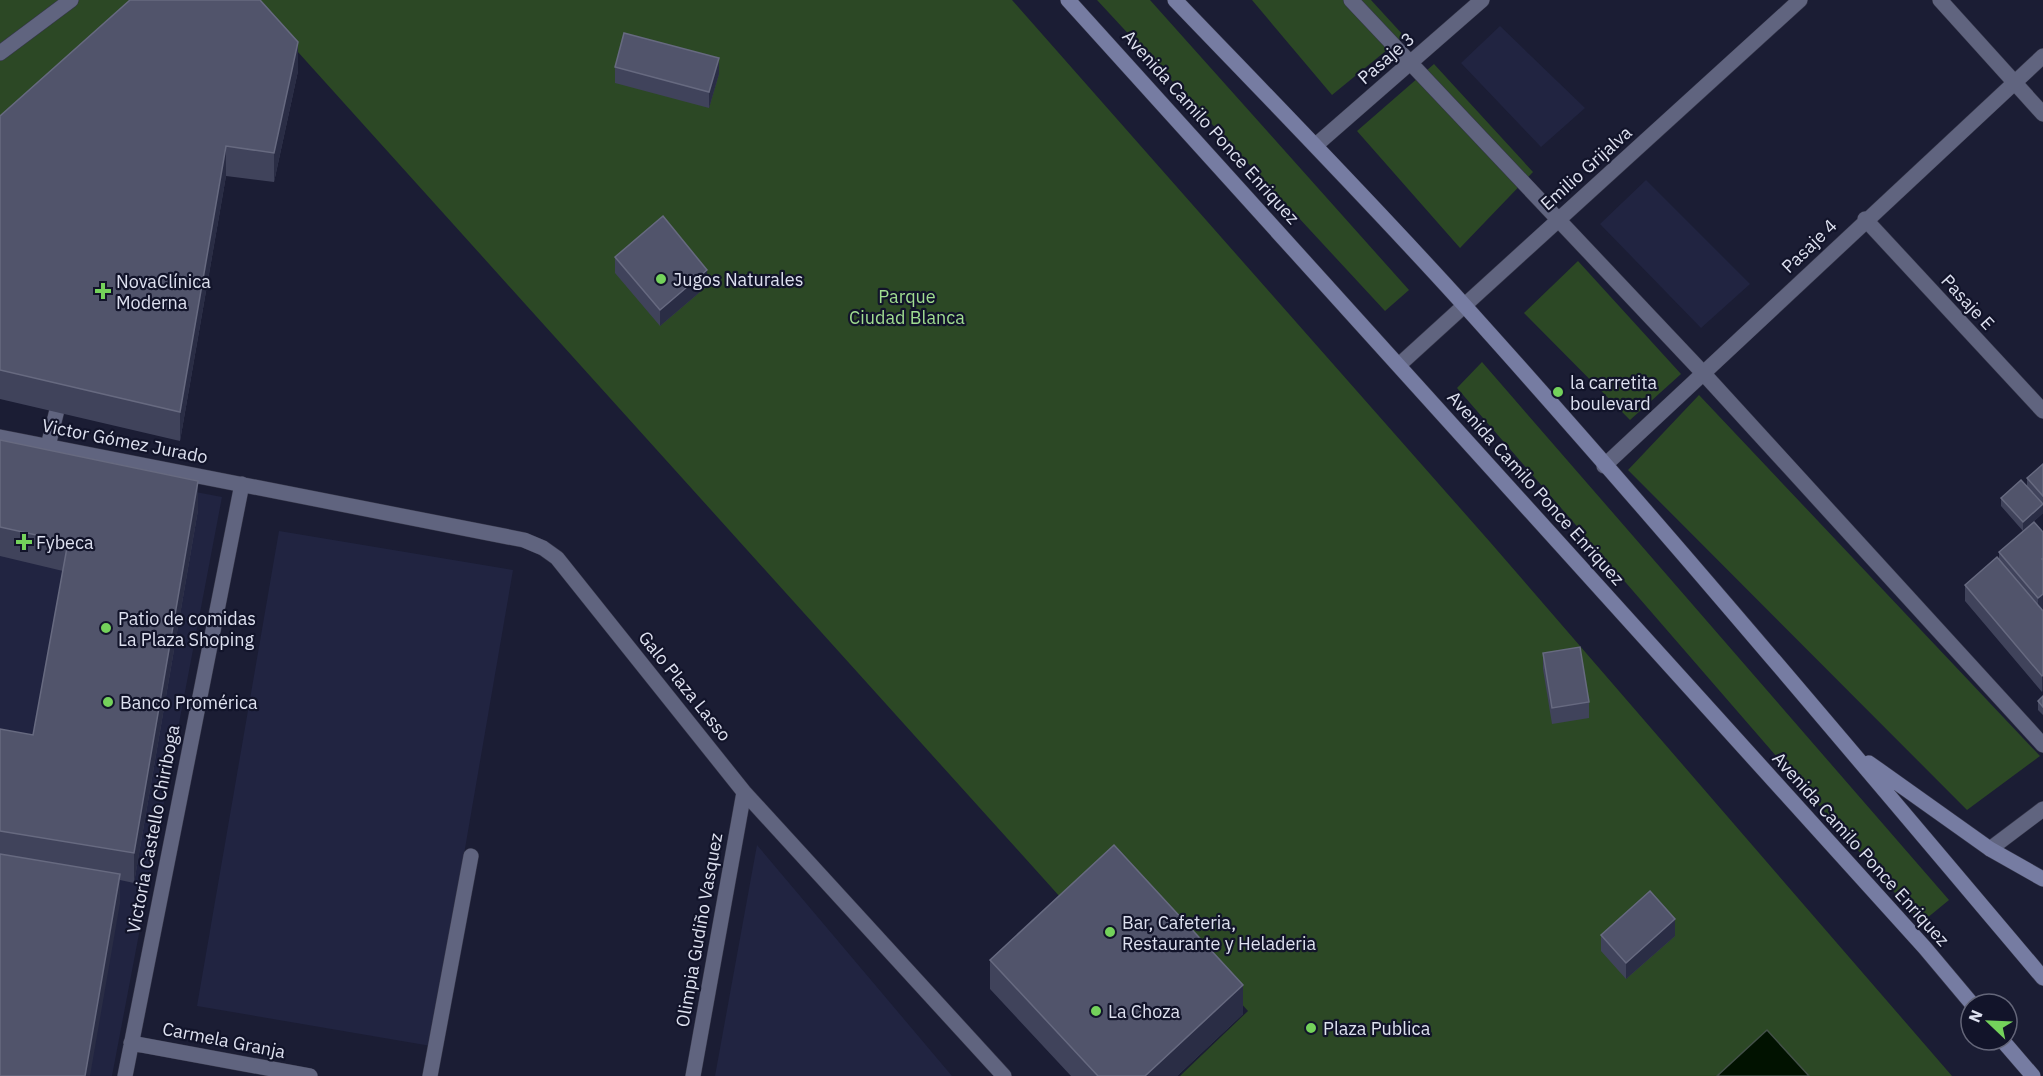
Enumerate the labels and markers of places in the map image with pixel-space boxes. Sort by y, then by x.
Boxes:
place label: Jugos Naturales [673,268,803,291]
place label: NovaClínica Moderna [116,270,211,314]
marker: Jugos Naturales [654,272,668,286]
marker: NovaClínica Moderna [94,282,112,300]
place label: la carretita boulevard [1570,371,1658,415]
marker: la carretita boulevard [1551,385,1565,399]
place label: Fybeca [36,531,94,554]
marker: Fybeca [17,535,31,549]
place label: Patio de comidas La Plaza Shoping [118,607,256,651]
marker: Patio de comidas La Plaza Shoping [99,621,113,635]
place label: Banco Promérica [120,691,258,714]
marker: Banco Promérica [101,695,115,709]
place label: Bar, Cafeteria, Restaurante y Heladeria [1122,911,1316,955]
marker: Bar, Cafeteria, Restaurante y Heladeria [1103,925,1117,939]
place label: La Choza [1108,1000,1181,1023]
marker: La Choza [1089,1004,1103,1018]
place label: Plaza Publica [1323,1017,1431,1040]
marker: Plaza Publica [1304,1021,1318,1035]

